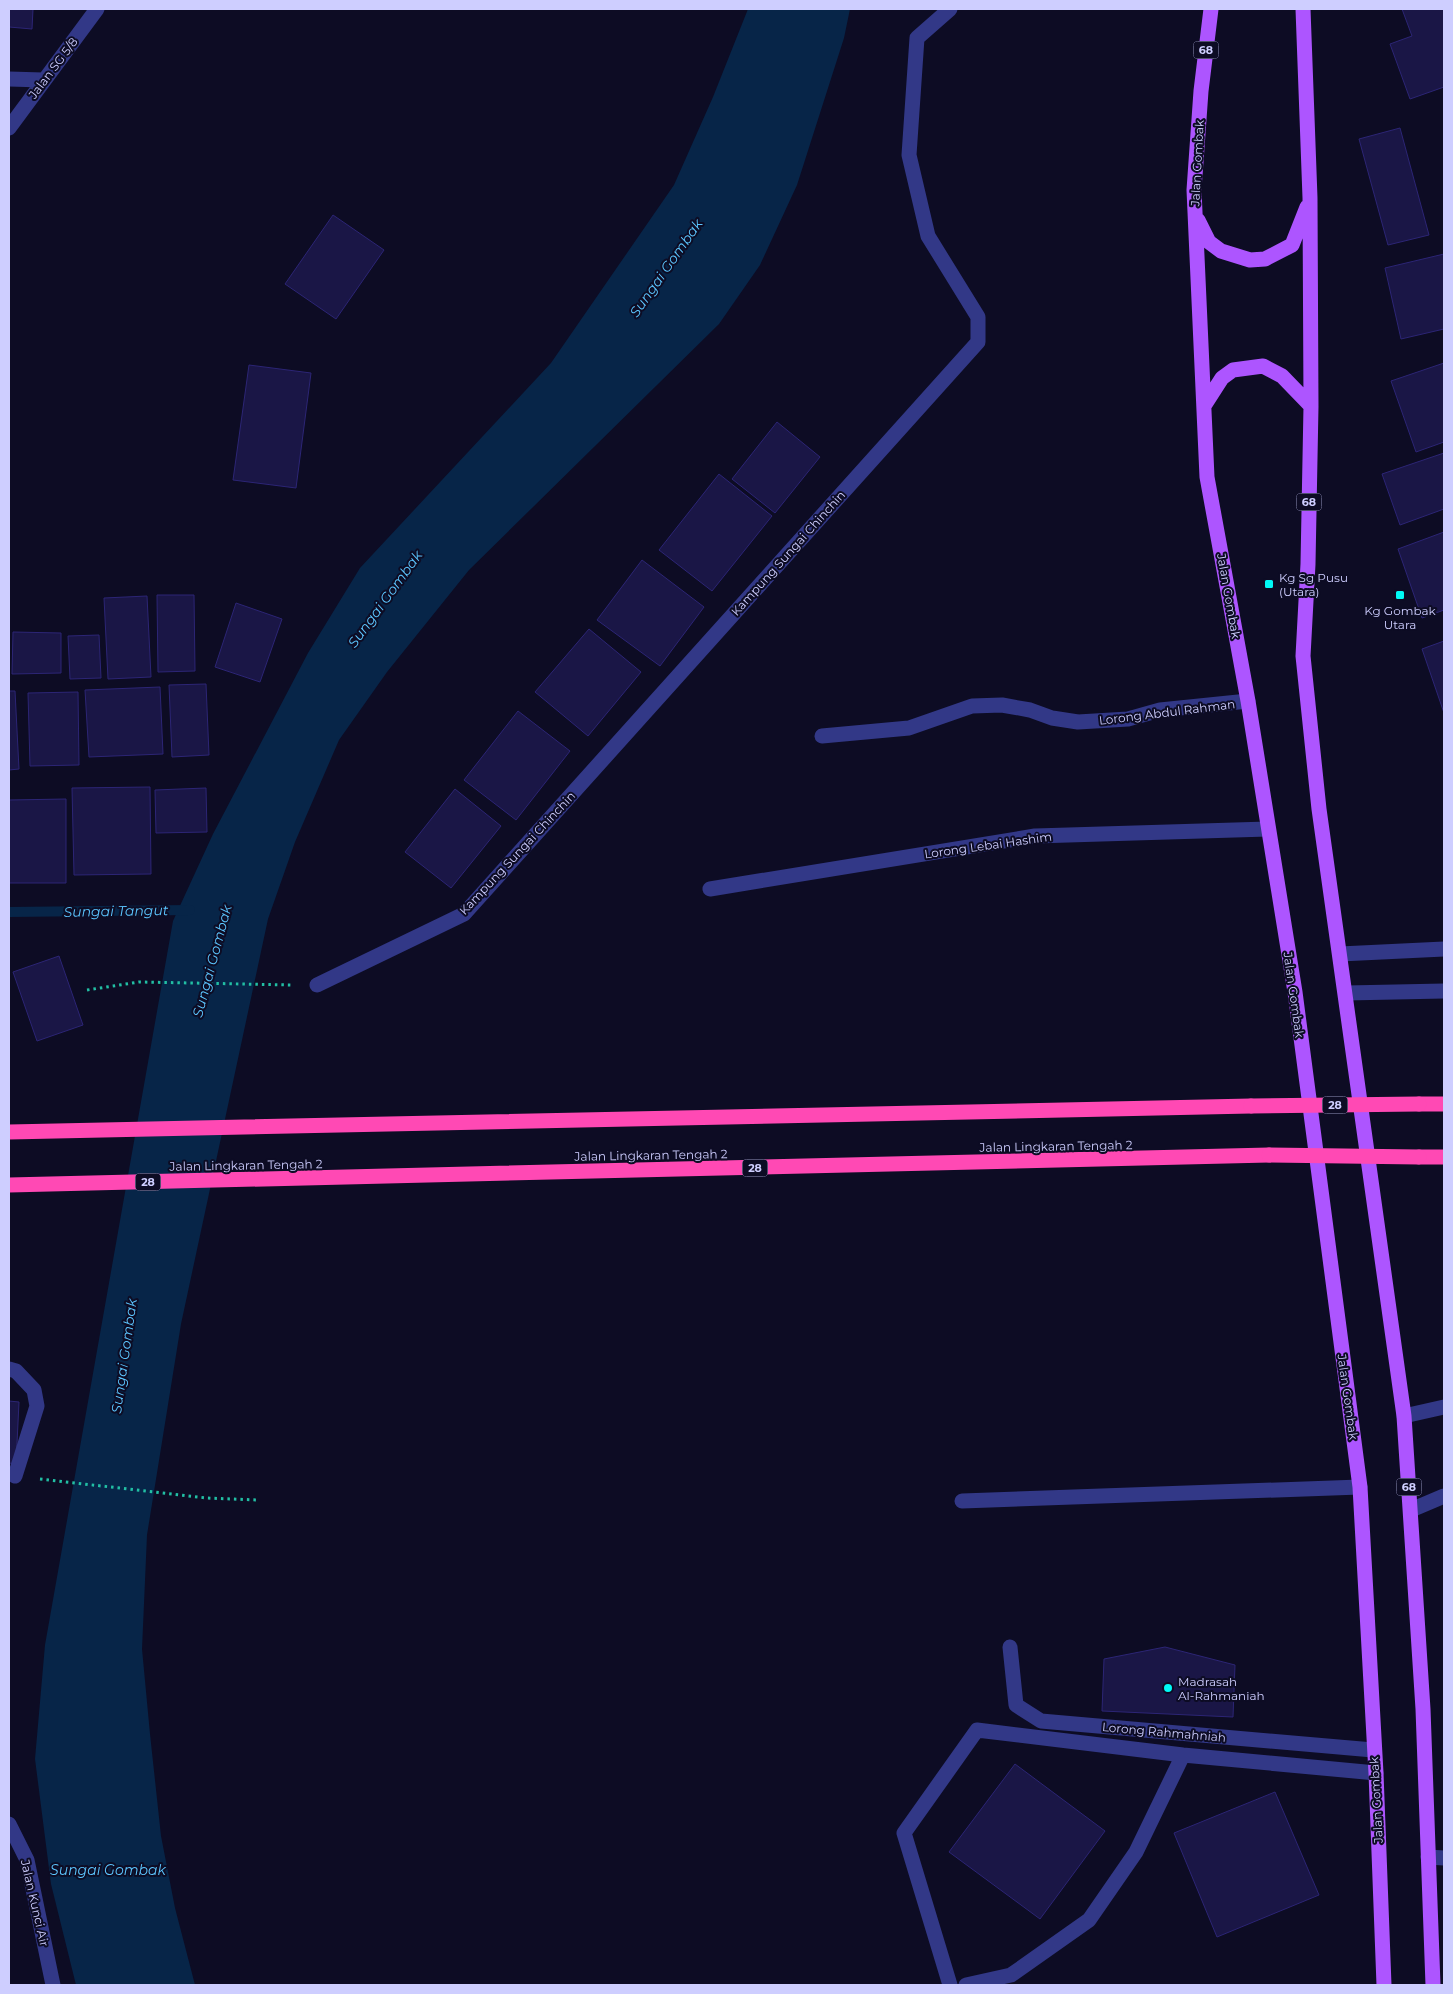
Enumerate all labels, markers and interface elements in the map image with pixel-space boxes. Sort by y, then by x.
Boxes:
street label: Jalan SG 5/8 [25,34,81,102]
road number: 68 [1194,42,1218,58]
street label: Jalan Gombak [1187,119,1207,208]
water label: Sungai Gombak [625,215,707,321]
street label: Kampung Sungai Chinchin [728,487,848,619]
road number: 68 [1296,494,1322,511]
water label: Sungai Gombak [344,546,427,651]
street label: Jalan Gombak [1214,551,1244,641]
place label: Kg Sg Pusu (Utara) [1279,570,1348,599]
marker: Kg Sg Pusu (Utara) [1263,578,1275,590]
marker: Kg Gombak Utara [1394,589,1406,601]
place label: Kg Gombak Utara [1364,603,1437,632]
street label: Lorong Abdul Rahman [1098,696,1236,728]
street label: Kampung Sungai Chinchin [456,788,578,918]
street label: Lorong Lebai Hashim [923,829,1053,861]
water label: Sungai Tangut [63,901,169,921]
water label: Sungai Gombak [188,902,236,1019]
street label: Jalan Gombak [1280,950,1308,1040]
road number: 28 [1322,1096,1348,1114]
street label: Jalan Lingkaran Tengah 2 [978,1137,1133,1155]
street label: Jalan Lingkaran Tengah 2 [573,1146,728,1164]
street label: Jalan Lingkaran Tengah 2 [168,1156,323,1174]
road number: 28 [742,1160,768,1176]
road number: 28 [136,1174,160,1190]
water label: Sungai Gombak [107,1297,141,1415]
street label: Jalan Gombak [1334,1352,1362,1442]
road number: 68 [1396,1478,1422,1495]
place label: Madrasah Al-Rahmaniah [1178,1674,1265,1703]
marker: Madrasah Al-Rahmaniah [1162,1682,1174,1694]
street label: Lorong Rahmahniah [1101,1719,1227,1745]
street label: Jalan Gombak [1366,1756,1386,1845]
street label: Jalan Kunci Air [17,1857,52,1948]
water label: Sungai Gombak [50,1861,167,1879]

